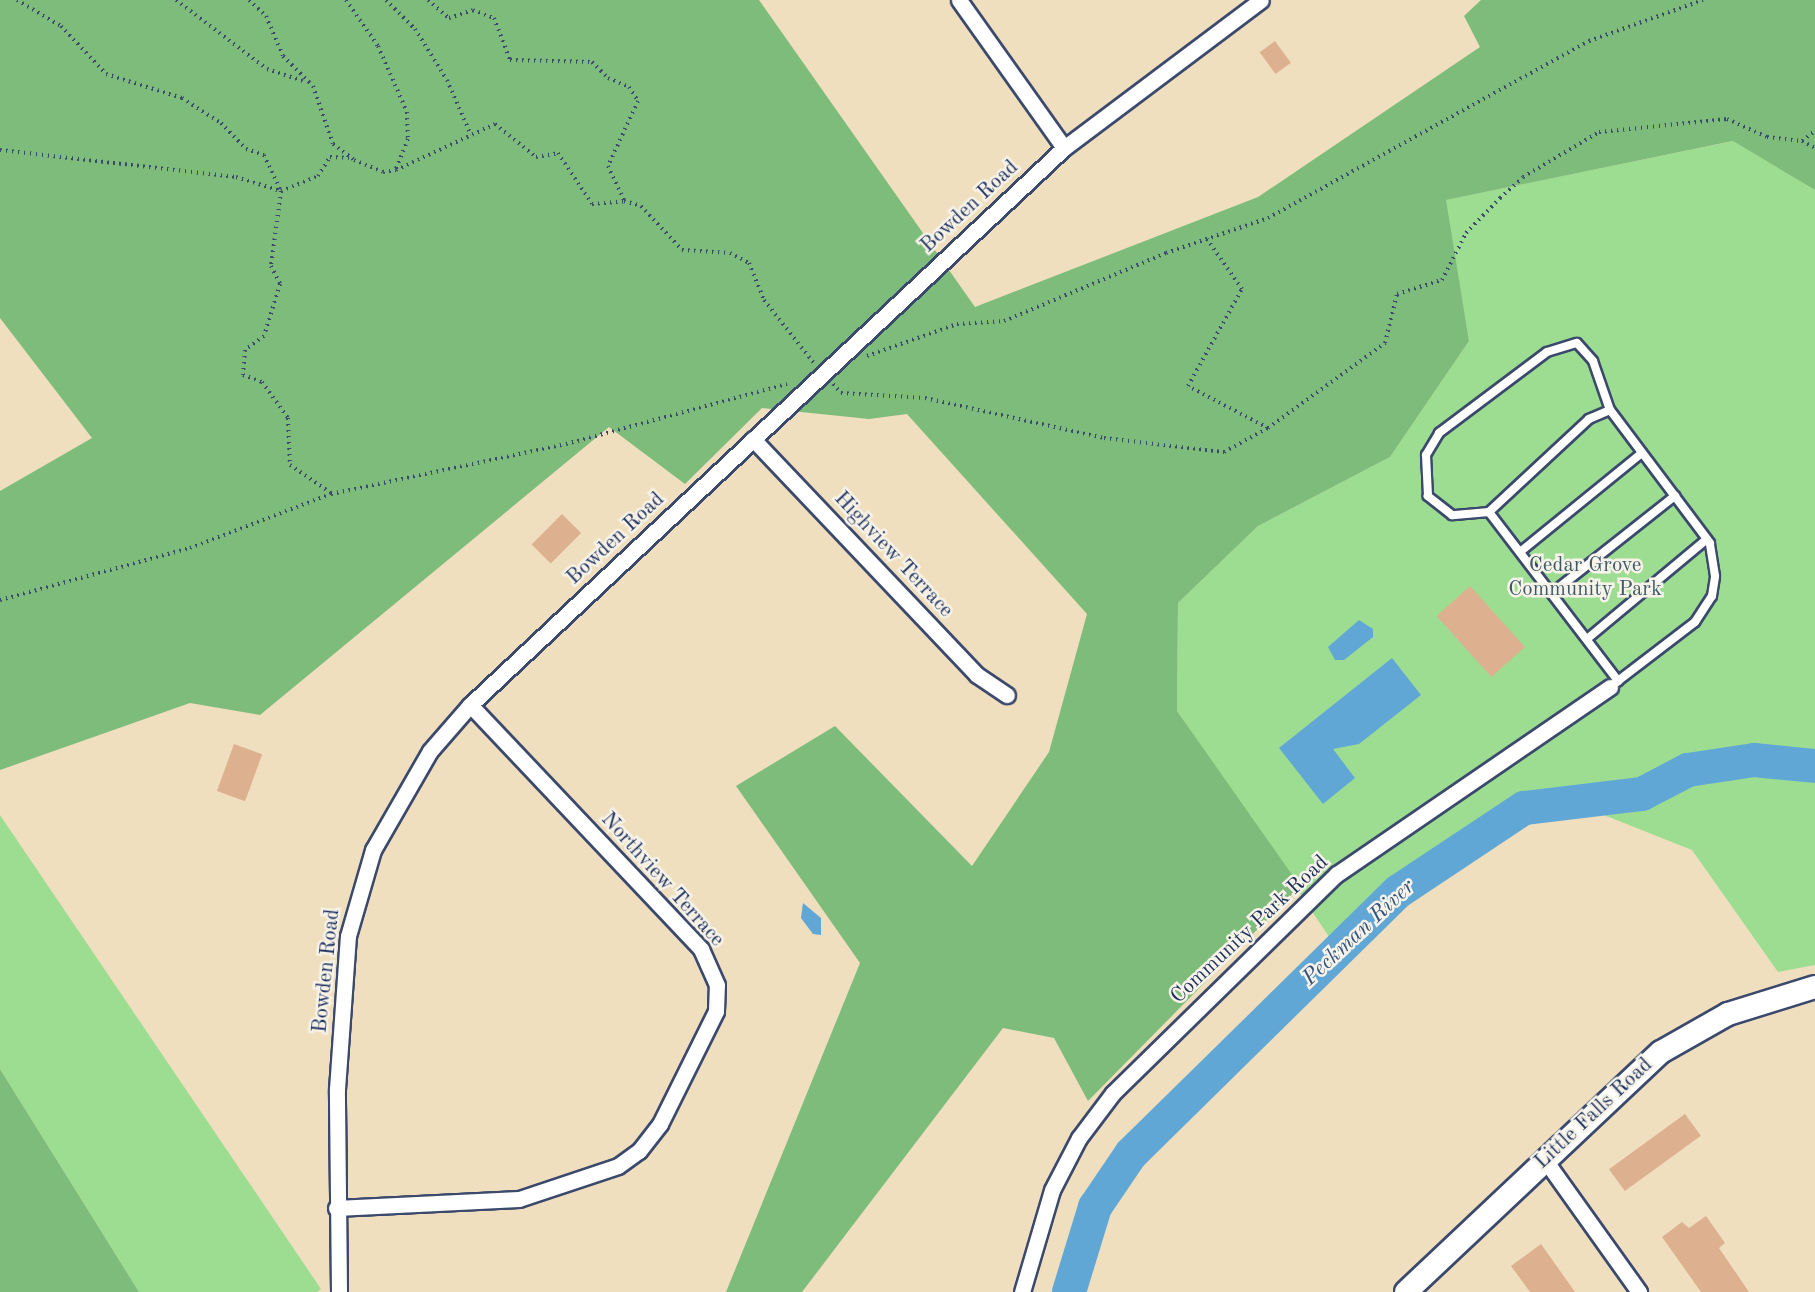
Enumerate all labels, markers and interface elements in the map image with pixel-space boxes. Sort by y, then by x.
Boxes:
street label: Bowden Road [916,155,1024,259]
street label: Bowden Road [562,487,670,591]
street label: Highview Terrace [828,487,958,623]
park label: Cedar Grove Community Park [1508,553,1662,603]
street label: Northview Terrace [595,808,729,952]
street label: Community Park Road [1166,850,1334,1010]
water label: Peckman River [1297,874,1421,992]
street label: Bowden Road [308,908,346,1034]
street label: Little Falls Road [1530,1053,1658,1175]

